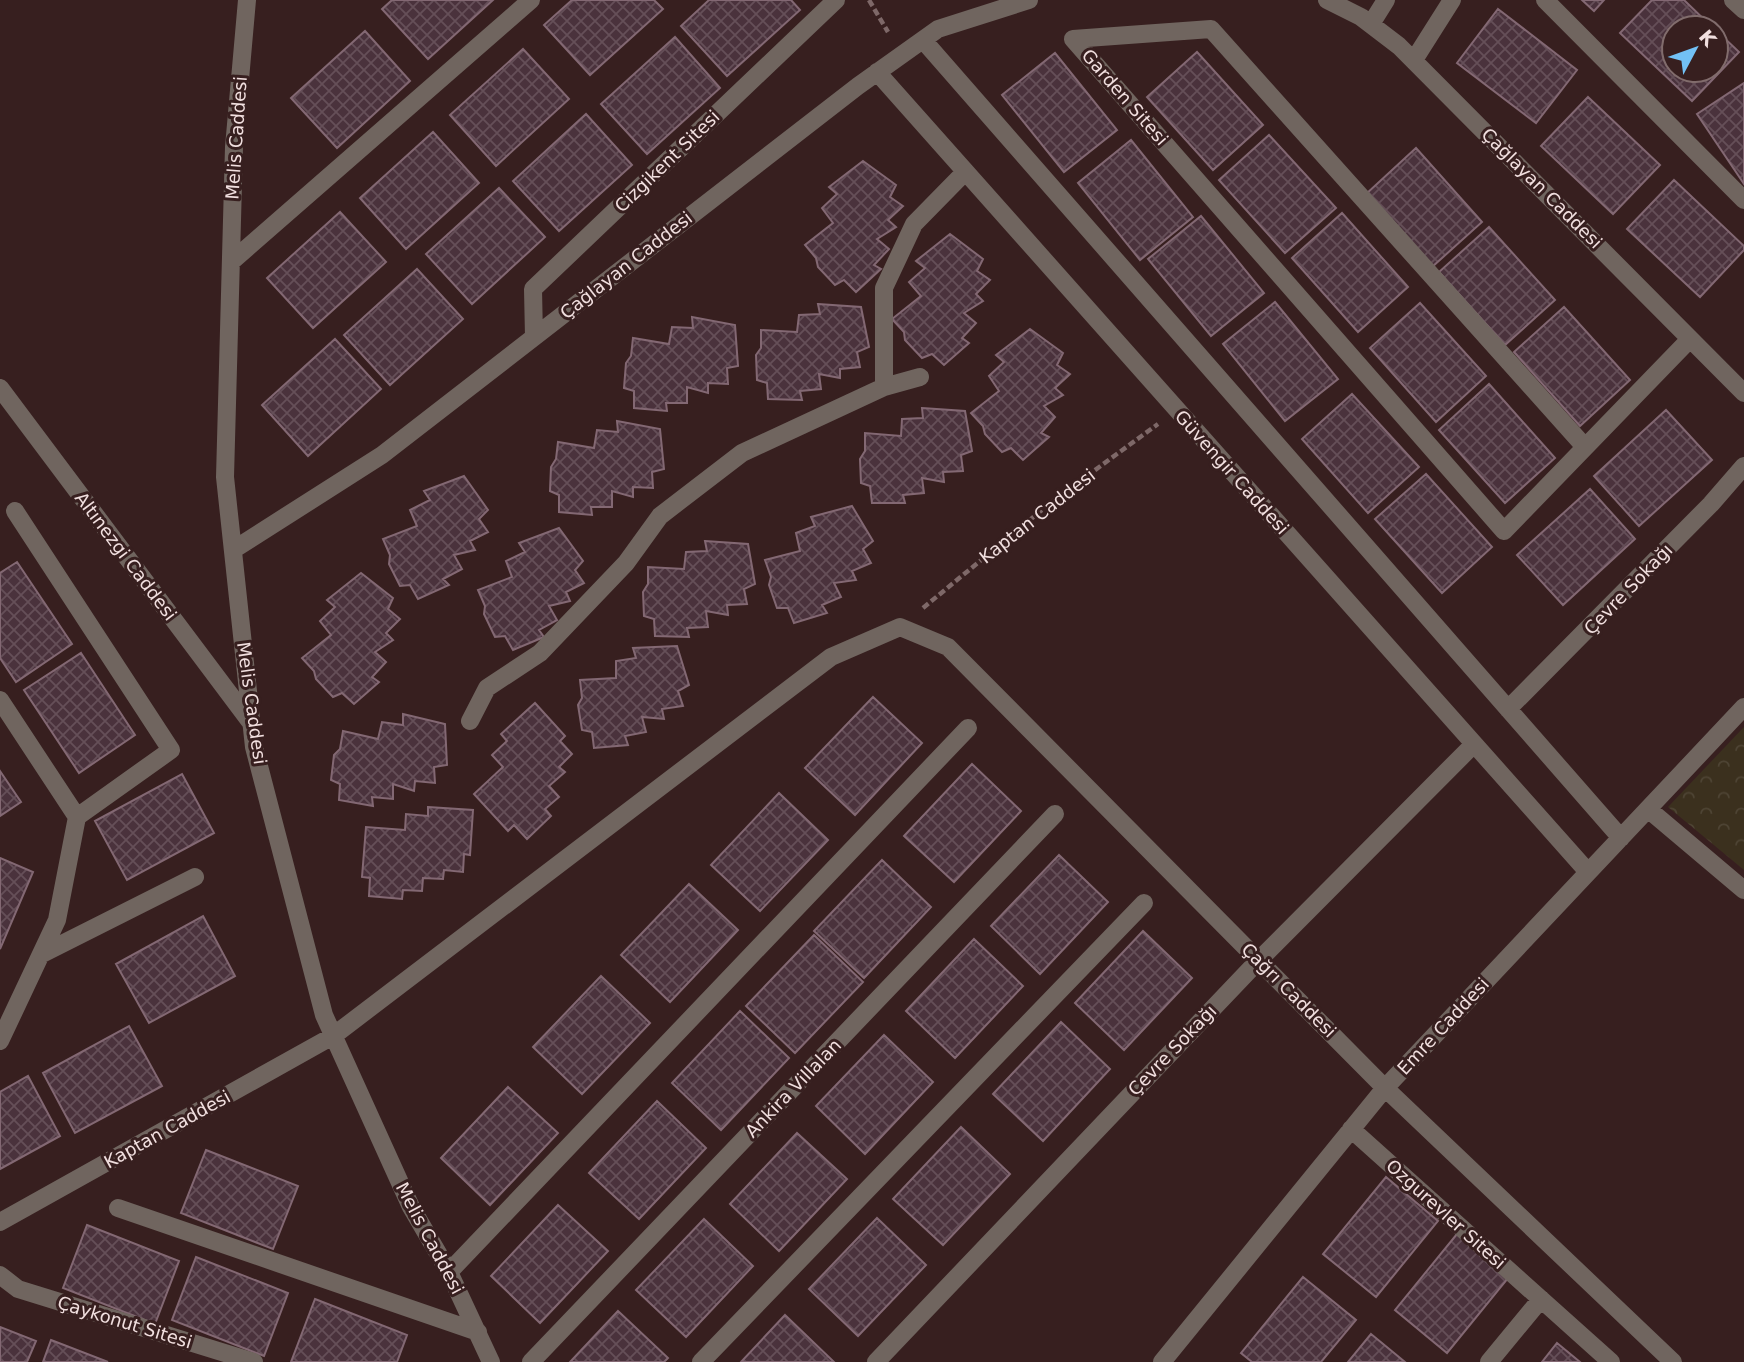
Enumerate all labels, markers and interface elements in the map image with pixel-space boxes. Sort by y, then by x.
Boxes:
north arrow [1660,14,1730,84]
text: K [1695,25,1722,52]
street label: Garden Sitesi [1078,45,1172,149]
street label: Melis Caddesi [221,76,251,200]
street label: Cizgikent Sitesi [610,106,724,216]
street label: Çağlayan Caddesi [1477,123,1607,253]
street label: Çağlayan Caddesi [556,207,696,323]
street label: Güvengir Caddesi [1171,406,1293,538]
street label: Kaptan Caddesi [975,464,1099,568]
street label: Altınezgi Caddesi [71,488,181,624]
street label: Çevre Sokağı [1579,539,1677,639]
street label: Melis Caddesi [233,640,271,766]
street label: Çağrı Caddesi [1237,938,1341,1042]
street label: Emre Caddesi [1393,973,1493,1079]
street label: Çevre Sokağı [1123,1000,1221,1100]
street label: Ankira Villalan [741,1034,845,1142]
street label: Kaptan Caddesi [100,1086,234,1172]
street label: Ozgurevler Sitesi [1382,1155,1510,1273]
street label: Melis Caddesi [392,1179,468,1297]
street label: Çaykonut Sitesi [55,1292,195,1352]

